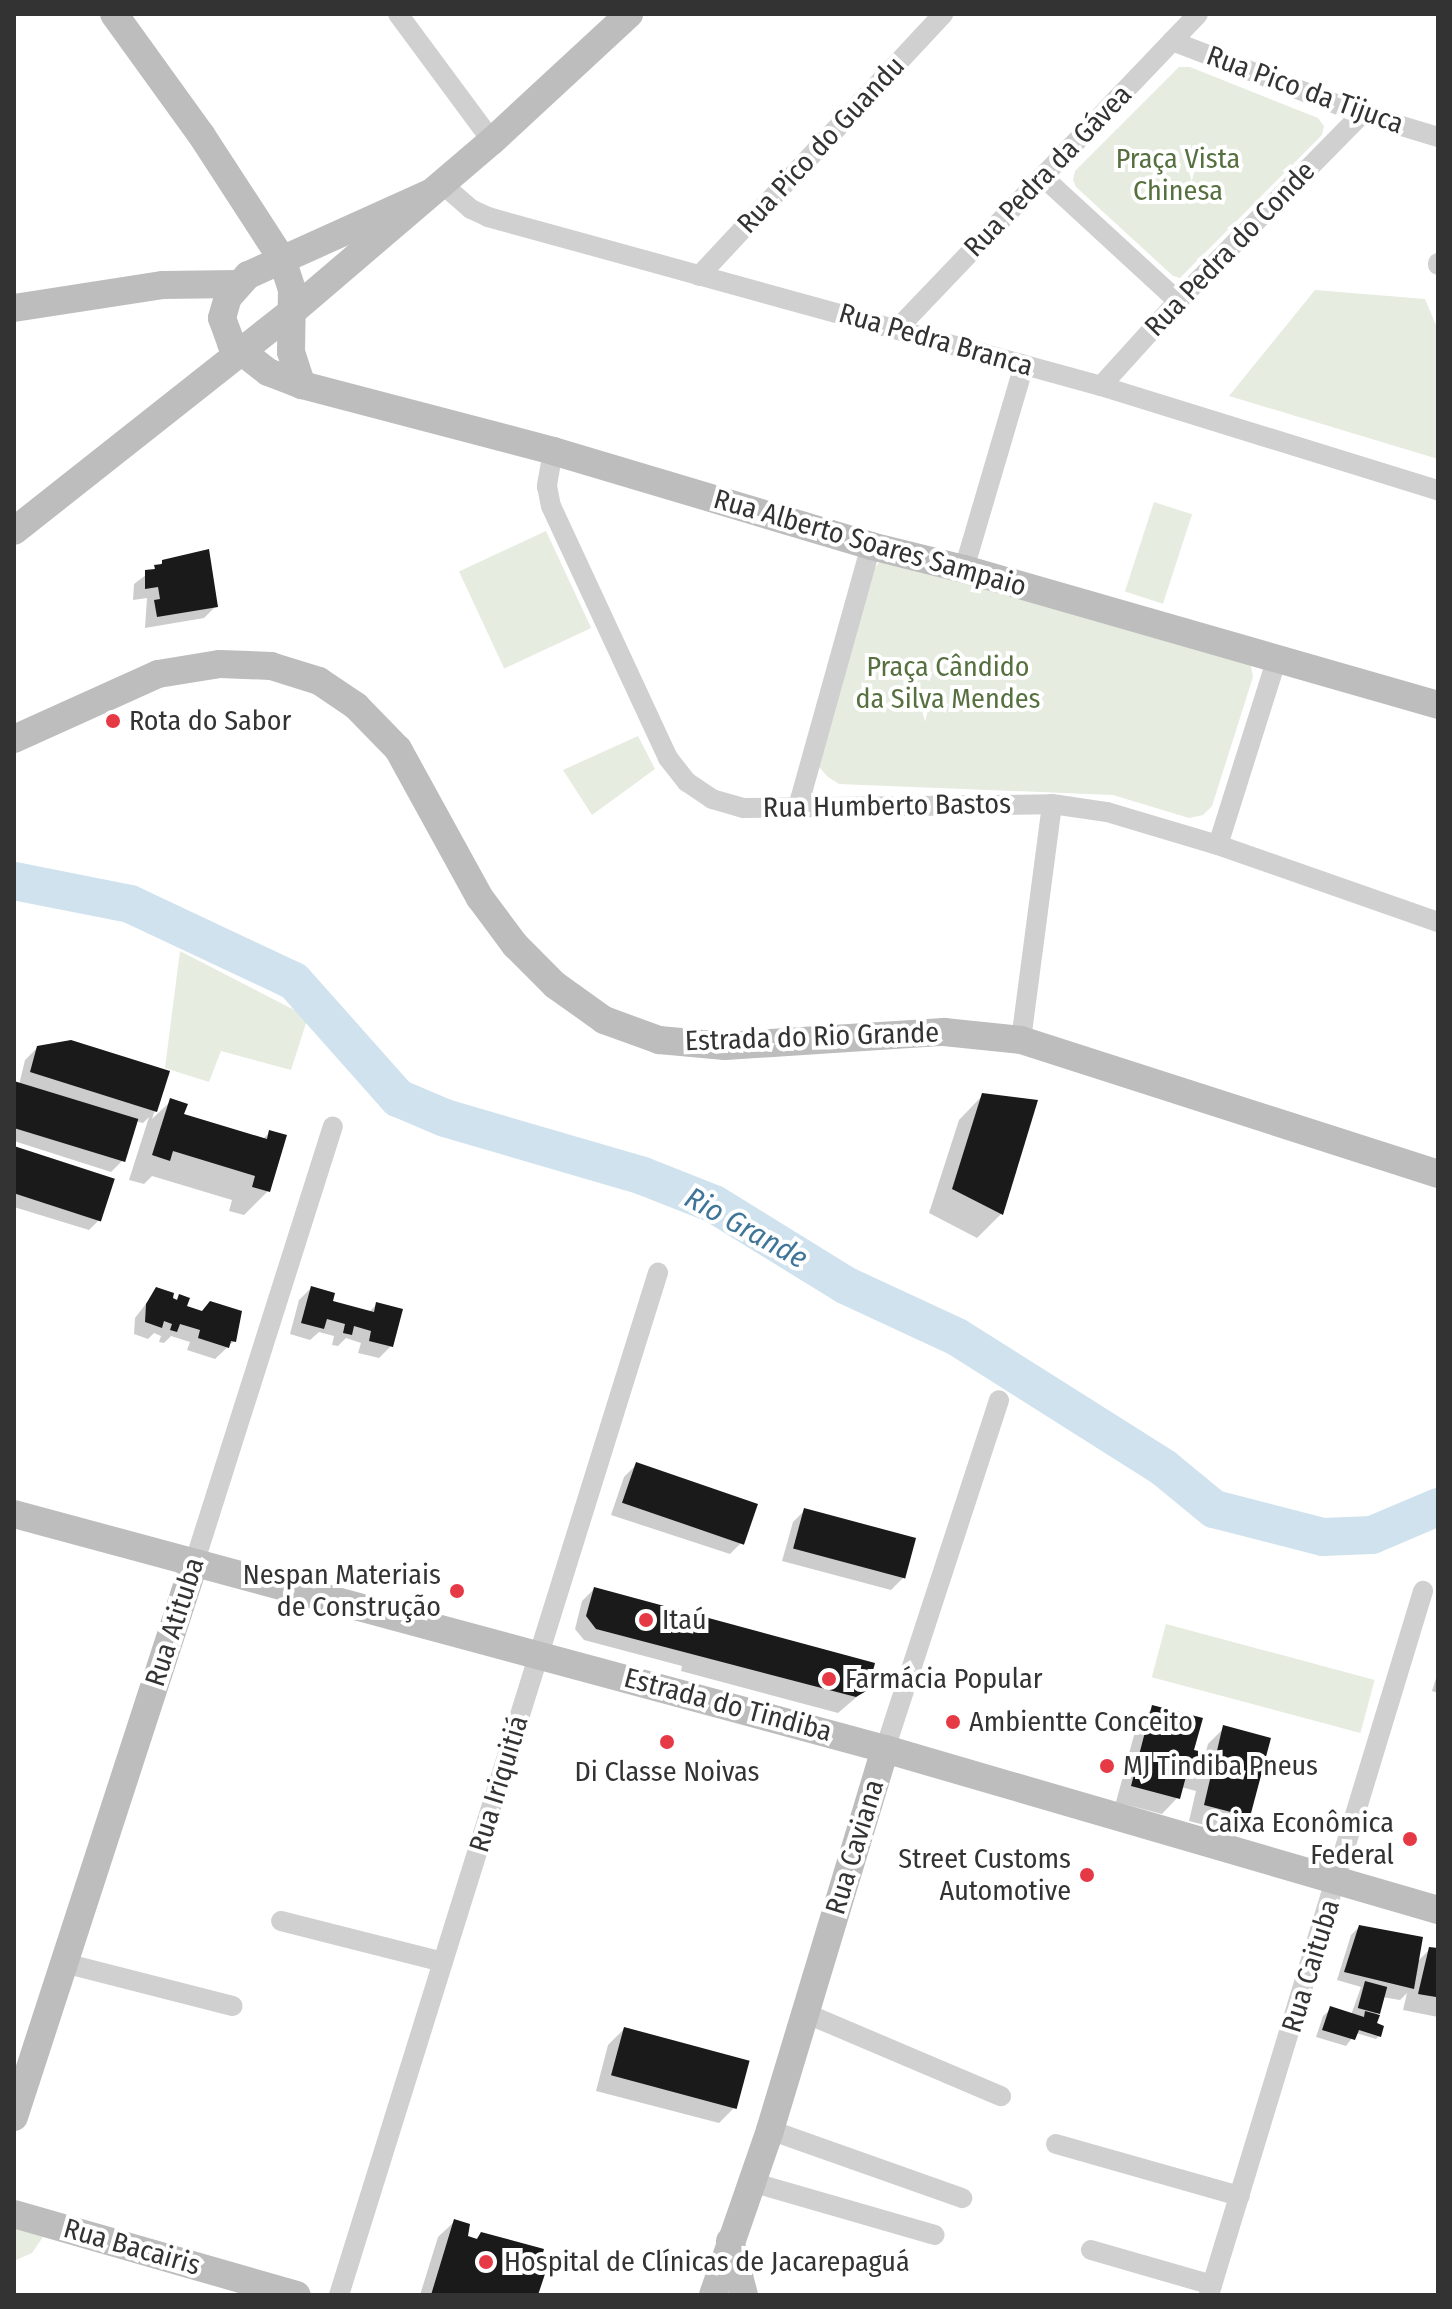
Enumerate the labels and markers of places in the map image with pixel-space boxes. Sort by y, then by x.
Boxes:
place label: Rota do Sabor [129,704,291,738]
marker: Rota do Sabor [104,712,122,730]
place label: Nespan Materiais de Construção [243,1558,441,1624]
marker: Nespan Materiais de Construção [448,1582,466,1600]
place label: Itaú [662,1603,707,1637]
marker: Itaú [637,1611,655,1629]
place label: Farmácia Popular [845,1662,1042,1696]
marker: Farmácia Popular [820,1670,838,1688]
place label: Ambientte Conceito [969,1705,1193,1739]
marker: Ambientte Conceito [944,1713,962,1731]
marker: Di Classe Noivas [658,1733,676,1751]
place label: MJ Tindiba Pneus [1123,1749,1318,1783]
place label: Di Classe Noivas [575,1755,759,1789]
marker: MJ Tindiba Pneus [1098,1757,1116,1775]
place label: Caixa Econômica Federal [1205,1806,1394,1872]
marker: Caixa Econômica Federal [1401,1830,1419,1848]
place label: Street Customs Automotive [898,1842,1071,1908]
marker: Street Customs Automotive [1078,1866,1096,1884]
place label: Hospital de Clínicas de Jacarepaguá [504,2245,910,2279]
marker: Hospital de Clínicas de Jacarepaguá [475,2251,497,2273]

